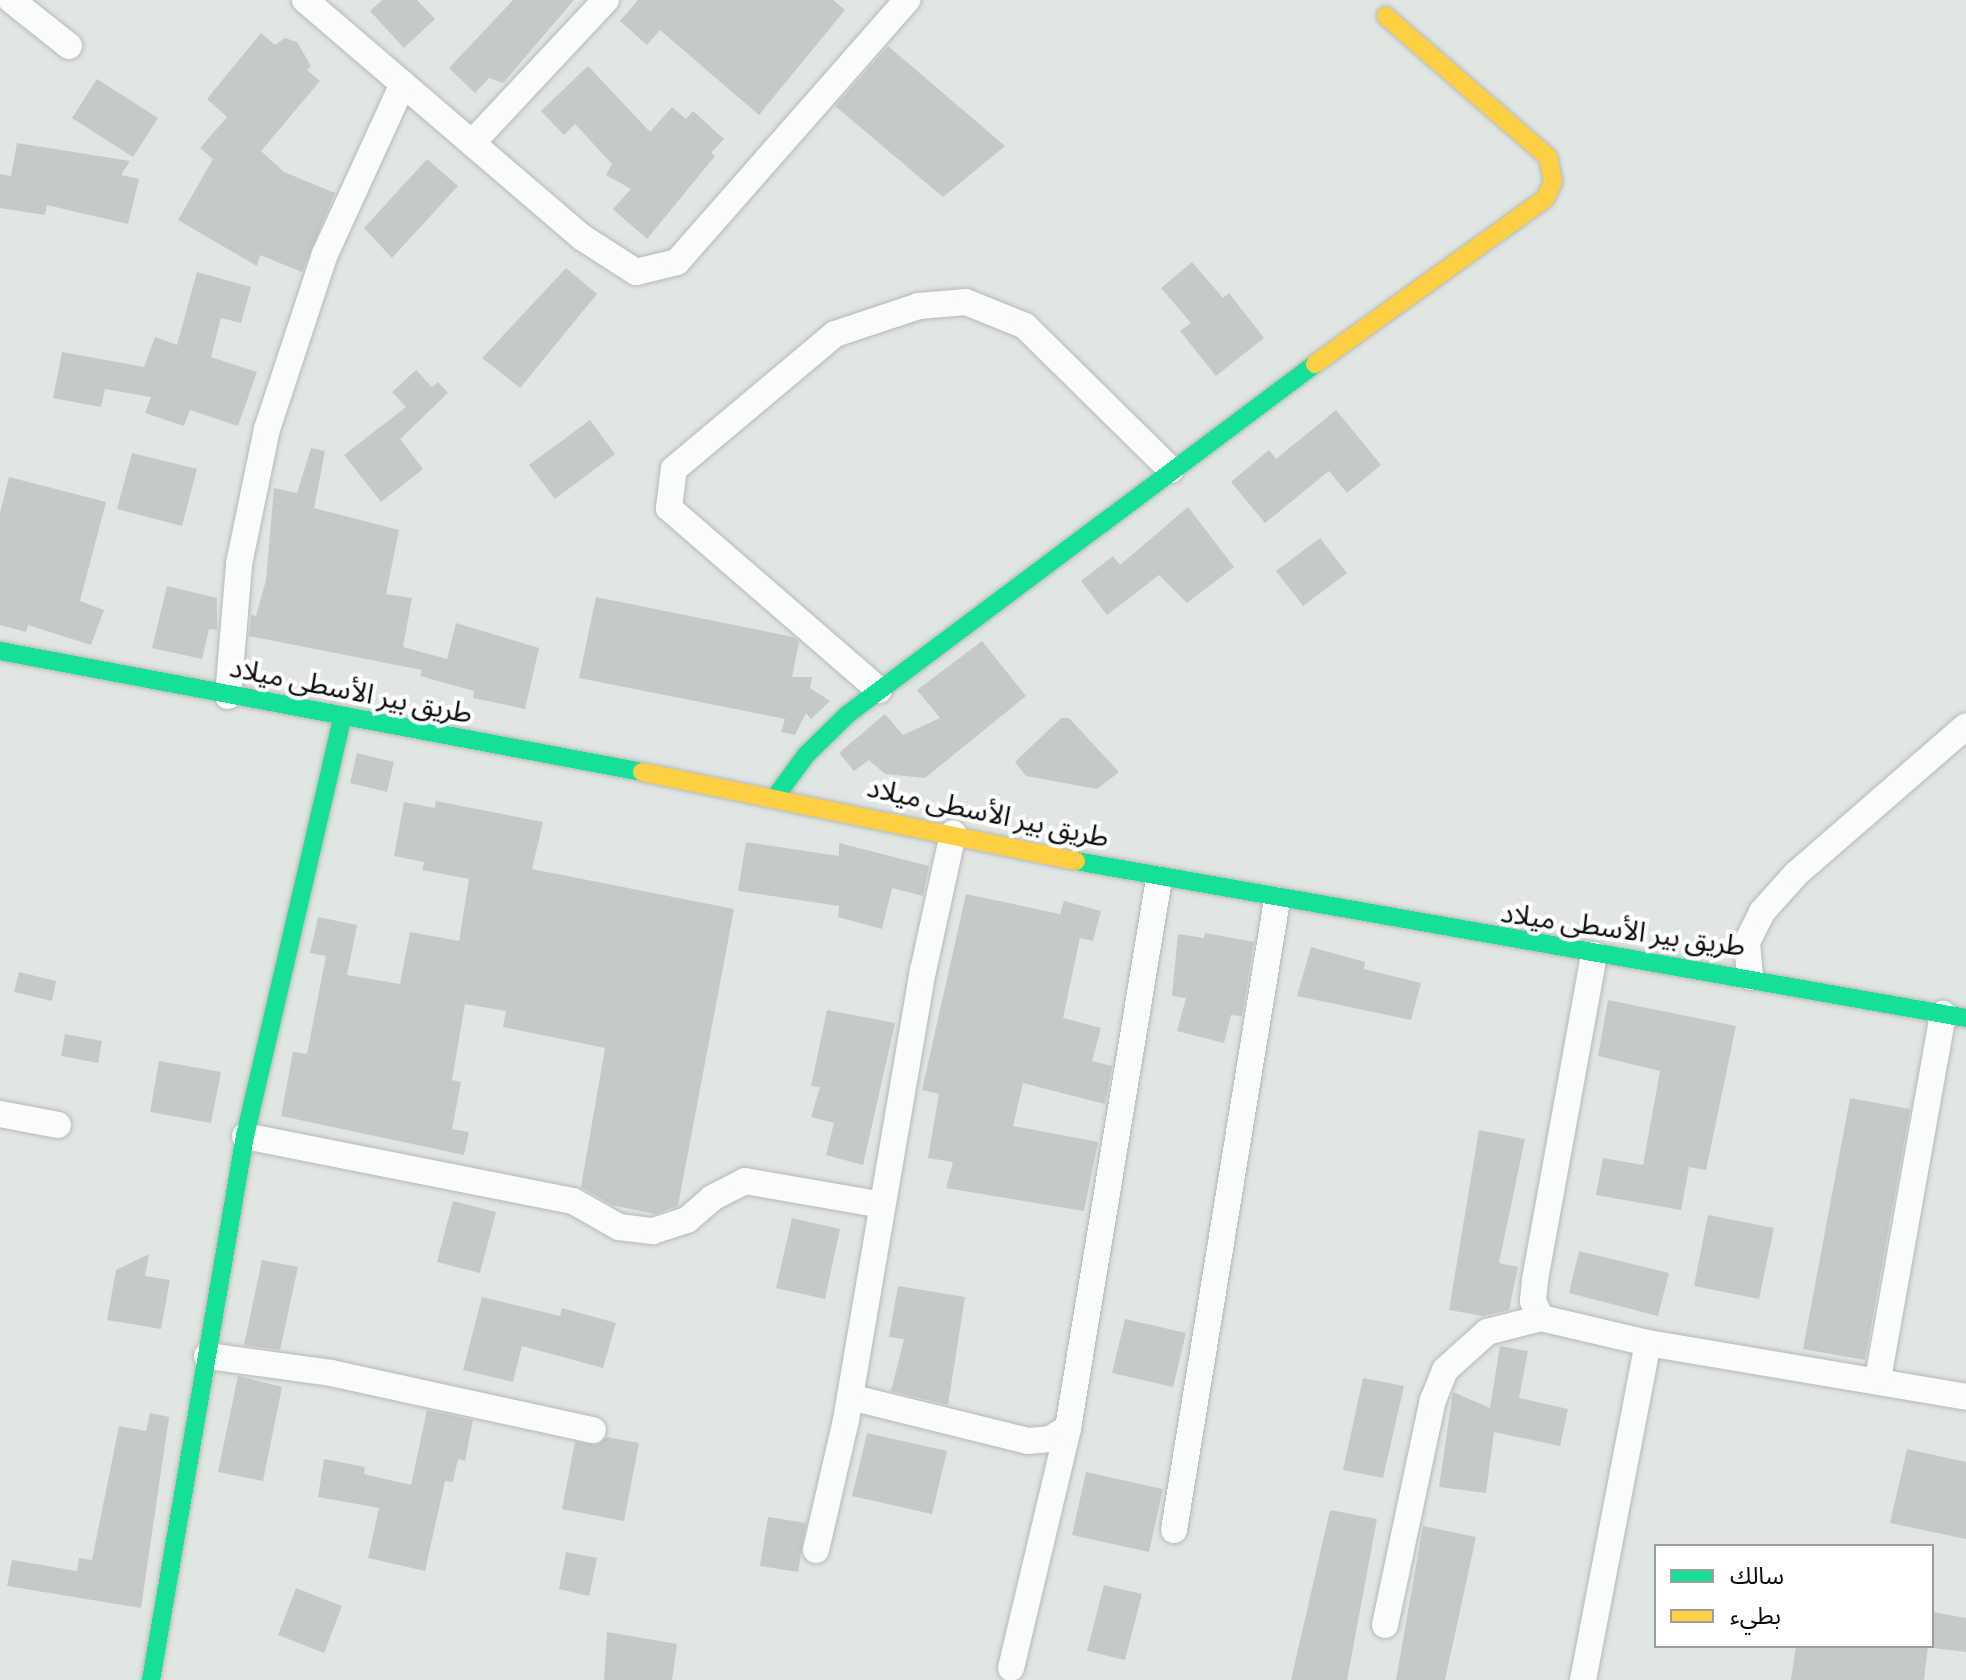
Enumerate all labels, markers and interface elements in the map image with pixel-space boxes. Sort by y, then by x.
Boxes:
street label: طريق بير الأسطى ميلاد [227,651,475,731]
street label: طريق بير الأسطى ميلاد [864,771,1112,855]
street label: طريق بير الأسطى ميلاد [1498,896,1748,964]
legend [1654,1544,1934,1648]
text: سالك [1730,1562,1784,1590]
text: بطيء [1730,1602,1781,1630]

